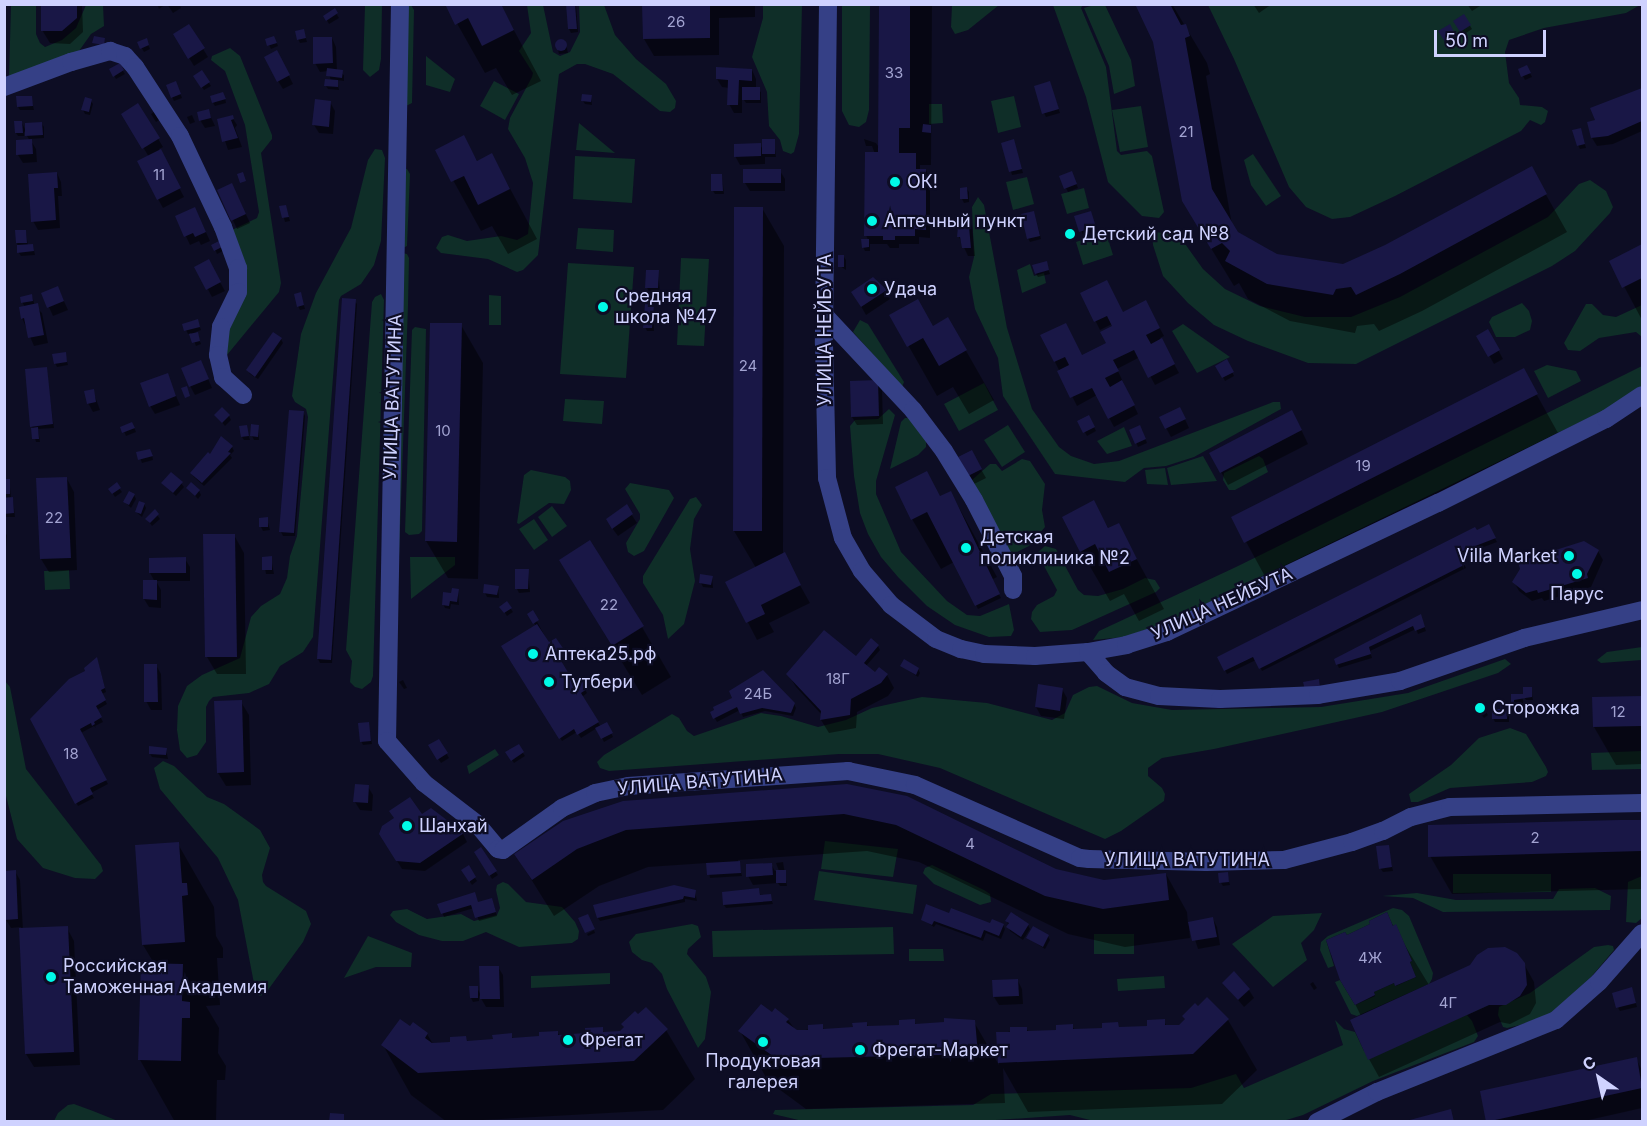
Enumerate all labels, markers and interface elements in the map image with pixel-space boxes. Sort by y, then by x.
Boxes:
house number: 26 [667,13,685,31]
scale bar [1437,18,1550,56]
text: 50 m [1445,30,1488,51]
house number: 33 [885,64,903,82]
house number: 21 [1178,123,1194,141]
house number: 11 [153,166,165,184]
place label: ОК! [907,171,938,193]
marker: ОК! [888,175,902,189]
place label: Аптечный пункт [884,210,1025,232]
marker: Аптечный пункт [865,214,879,228]
place label: Детский сад №8 [1082,223,1229,245]
marker: Детский сад №8 [1063,227,1077,241]
street label: УЛИЦА НЕЙБУТА [814,254,836,406]
place label: Удача [884,278,937,300]
marker: Удача [865,282,879,296]
place label: Средняя школа №47 [615,286,717,328]
marker: Средняя школа №47 [596,300,610,314]
street label: УЛИЦА ВАТУТИНА [379,314,407,480]
house number: 24 [739,357,757,375]
house number: 10 [435,422,451,440]
house number: 19 [1355,457,1371,475]
house number: 22 [45,509,63,527]
place label: Детская поликлиника №2 [980,527,1130,570]
marker: Детская поликлиника №2 [957,539,975,557]
place label: Villa Market [1457,545,1557,567]
marker: Villa Market [1562,549,1576,563]
street label: УЛИЦА НЕЙБУТА [1148,563,1296,645]
marker: Парус [1570,567,1584,581]
place label: Парус [1550,583,1604,605]
house number: 22 [600,596,618,614]
place label: Аптека25.рф [545,643,657,665]
marker: Аптека25.рф [526,647,540,661]
house number: 18Г [826,670,850,688]
place label: Тутбери [561,671,633,693]
marker: Тутбери [542,675,556,689]
house number: 24Б [744,685,772,703]
place label: Сторожка [1492,697,1580,719]
marker: Сторожка [1473,701,1487,715]
house number: 12 [1610,703,1626,721]
house number: 18 [63,745,79,763]
street label: УЛИЦА ВАТУТИНА [617,764,783,800]
place label: Шанхай [419,815,488,837]
marker: Шанхай [400,819,414,833]
house number: 2 [1530,829,1540,847]
house number: 4 [965,835,975,853]
street label: УЛИЦА ВАТУТИНА [1104,849,1270,871]
house number: 4Ж [1358,949,1382,967]
place label: Российская Таможенная Академия [63,956,267,998]
marker: Российская Таможенная Академия [44,970,58,984]
house number: 4Г [1439,994,1457,1012]
place label: Фрегат [580,1029,643,1051]
marker: Фрегат [561,1033,575,1047]
marker: Продуктовая галерея [756,1035,770,1049]
place label: Фрегат-Маркет [872,1039,1008,1061]
marker: Фрегат-Маркет [853,1043,867,1057]
north arrow [1569,1048,1629,1108]
place label: Продуктовая галерея [705,1051,821,1094]
text: С [1578,1051,1599,1075]

